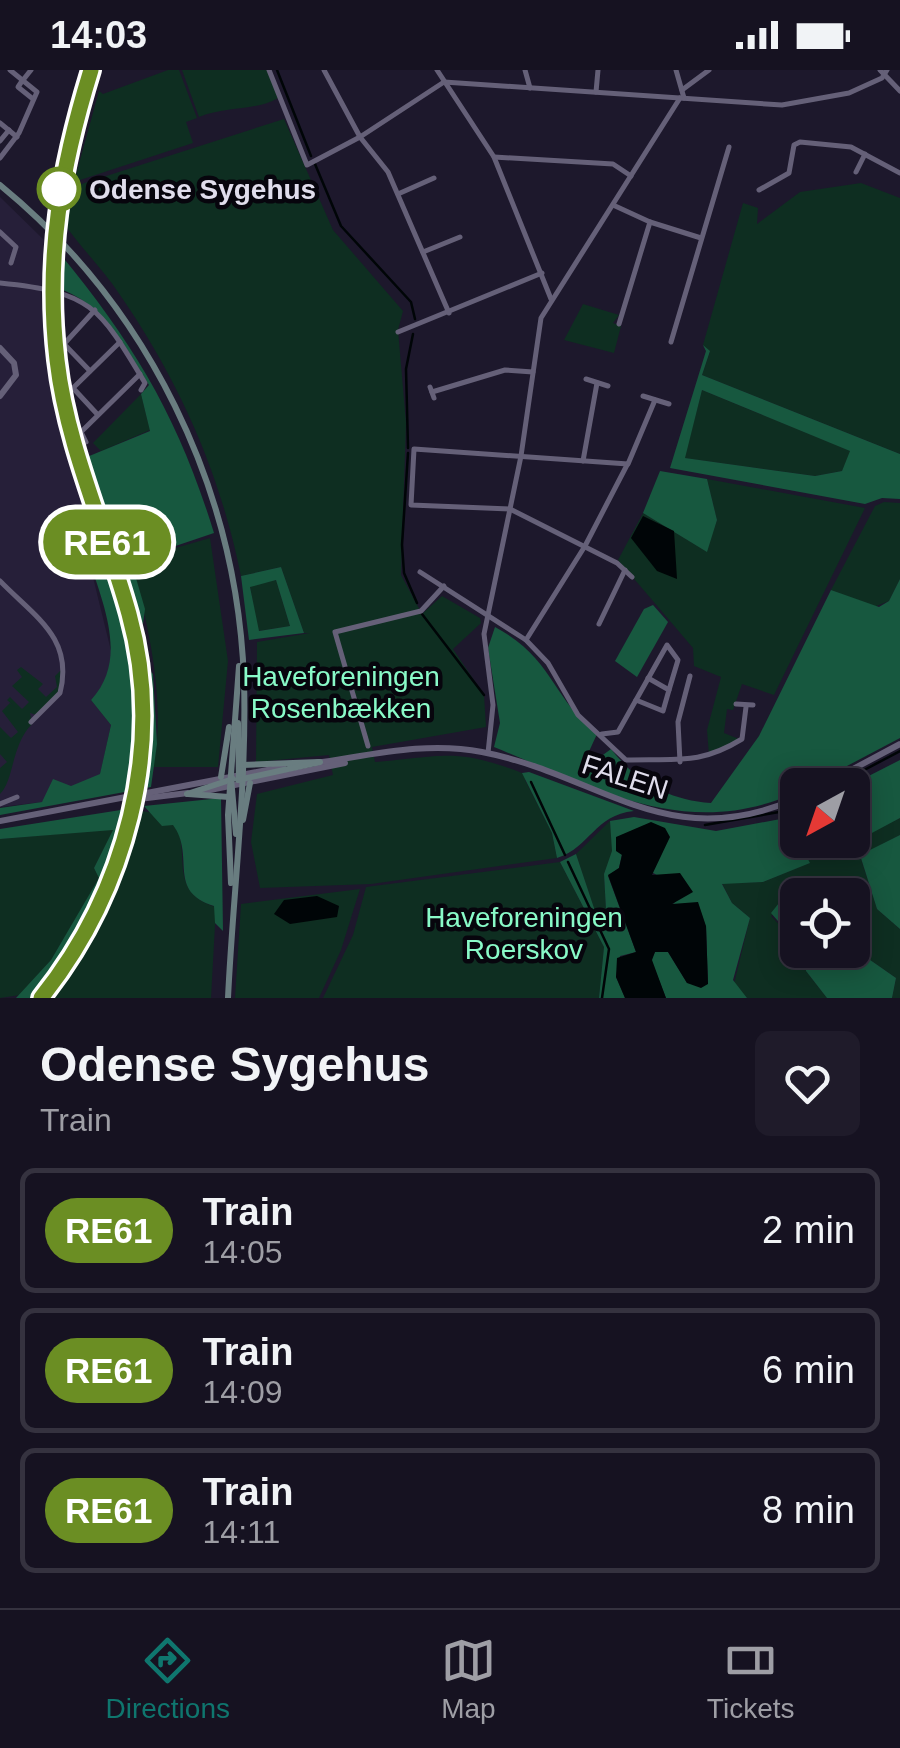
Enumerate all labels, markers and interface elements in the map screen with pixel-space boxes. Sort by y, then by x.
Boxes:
text: 14:03 [50,14,147,56]
marker: Odense Sygehus [38,168,80,210]
place label: Odense Sygehus [89,174,316,205]
line badge: RE61 [37,510,177,574]
text: RE61 [63,523,151,562]
park label: Haveforeningen Rosenbækken [242,661,440,724]
street label: FALEN [578,749,672,805]
north arrow [780,768,870,858]
map controls [780,768,870,968]
button: locate [780,878,870,968]
park label: Haveforeningen Roerskov [425,902,623,965]
button: heart [755,1031,860,1136]
text: Odense Sygehus [40,1038,429,1091]
text: Train [40,1102,112,1138]
text: Train [203,1191,293,1233]
text: 2 min [762,1209,855,1251]
text: RE61 [65,1211,153,1250]
text: 14:05 [203,1234,283,1270]
text: Train [203,1331,293,1373]
text: 6 min [762,1349,855,1391]
text: RE61 [65,1351,153,1390]
text: 14:09 [203,1374,283,1410]
text: Train [203,1471,293,1513]
text: 8 min [762,1489,855,1531]
text: RE61 [65,1491,153,1530]
text: 14:11 [203,1514,280,1550]
tab: Directions [105,1633,230,1725]
tab: Map [441,1633,496,1725]
tab: Tickets [707,1633,795,1725]

